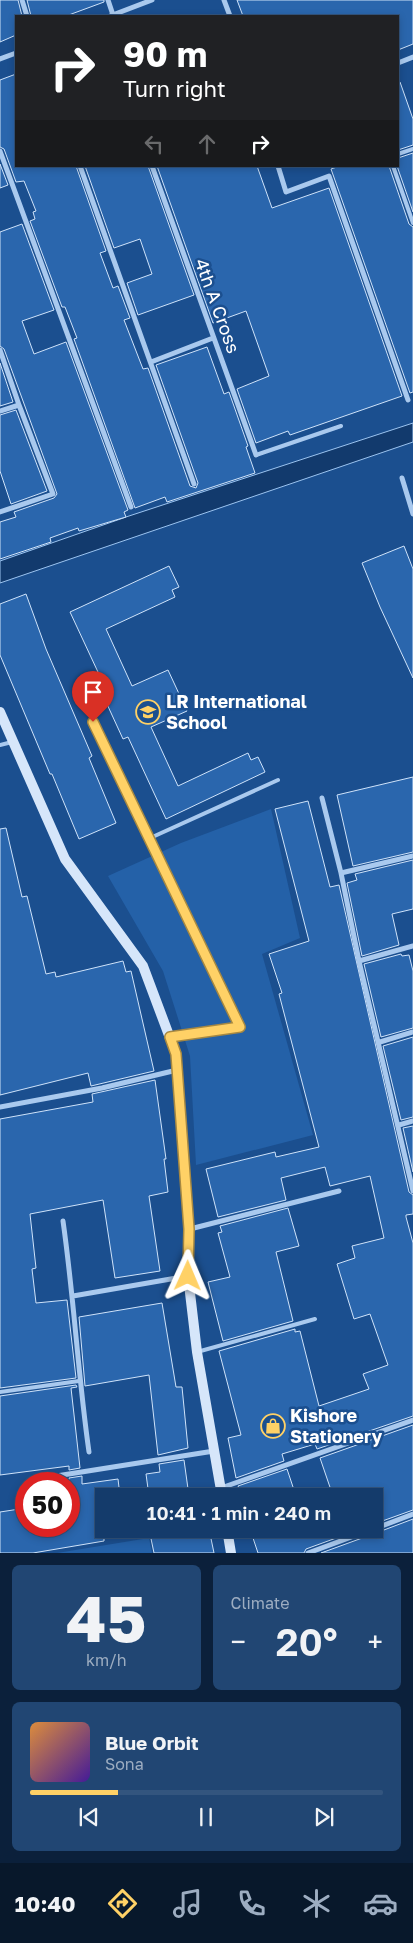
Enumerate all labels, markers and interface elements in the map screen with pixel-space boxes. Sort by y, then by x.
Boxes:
text: 90 m [123,33,207,75]
icon: right [40,35,105,100]
text: Turn right [123,75,226,102]
icon: left [140,130,168,158]
icon: ahead [193,130,221,158]
icon: right [246,130,274,158]
street label: 4th A Cross [191,255,245,356]
pin [72,671,114,722]
icon: arrive [79,678,107,706]
place label: LR International School [166,690,307,733]
school or university icon: LR International School [135,699,161,725]
position arrow [161,1249,213,1301]
place label: Kishore Stationery [290,1404,382,1447]
shop icon: Kishore Stationery [260,1413,286,1439]
speed limit sign: 50 [15,1472,80,1537]
text: 10:41 · 1 min · 240 m [147,1501,331,1524]
text: 45 [66,1578,146,1656]
text: Climate [231,1593,290,1613]
text: 20° [276,1619,338,1664]
text: − [231,1625,246,1658]
text: + [368,1625,383,1658]
text: km/h [86,1650,127,1670]
text: Blue Orbit [105,1731,199,1754]
text: Sona [105,1754,144,1774]
icon: previous [75,1803,103,1831]
icon: pause [192,1803,220,1831]
icon: next [310,1803,338,1831]
icon: directions [105,1886,140,1921]
icon: music [170,1886,205,1921]
icon: phone [234,1886,269,1921]
icon: climate [299,1886,334,1921]
icon: car [363,1886,398,1921]
text: 10:40 [15,1890,76,1917]

